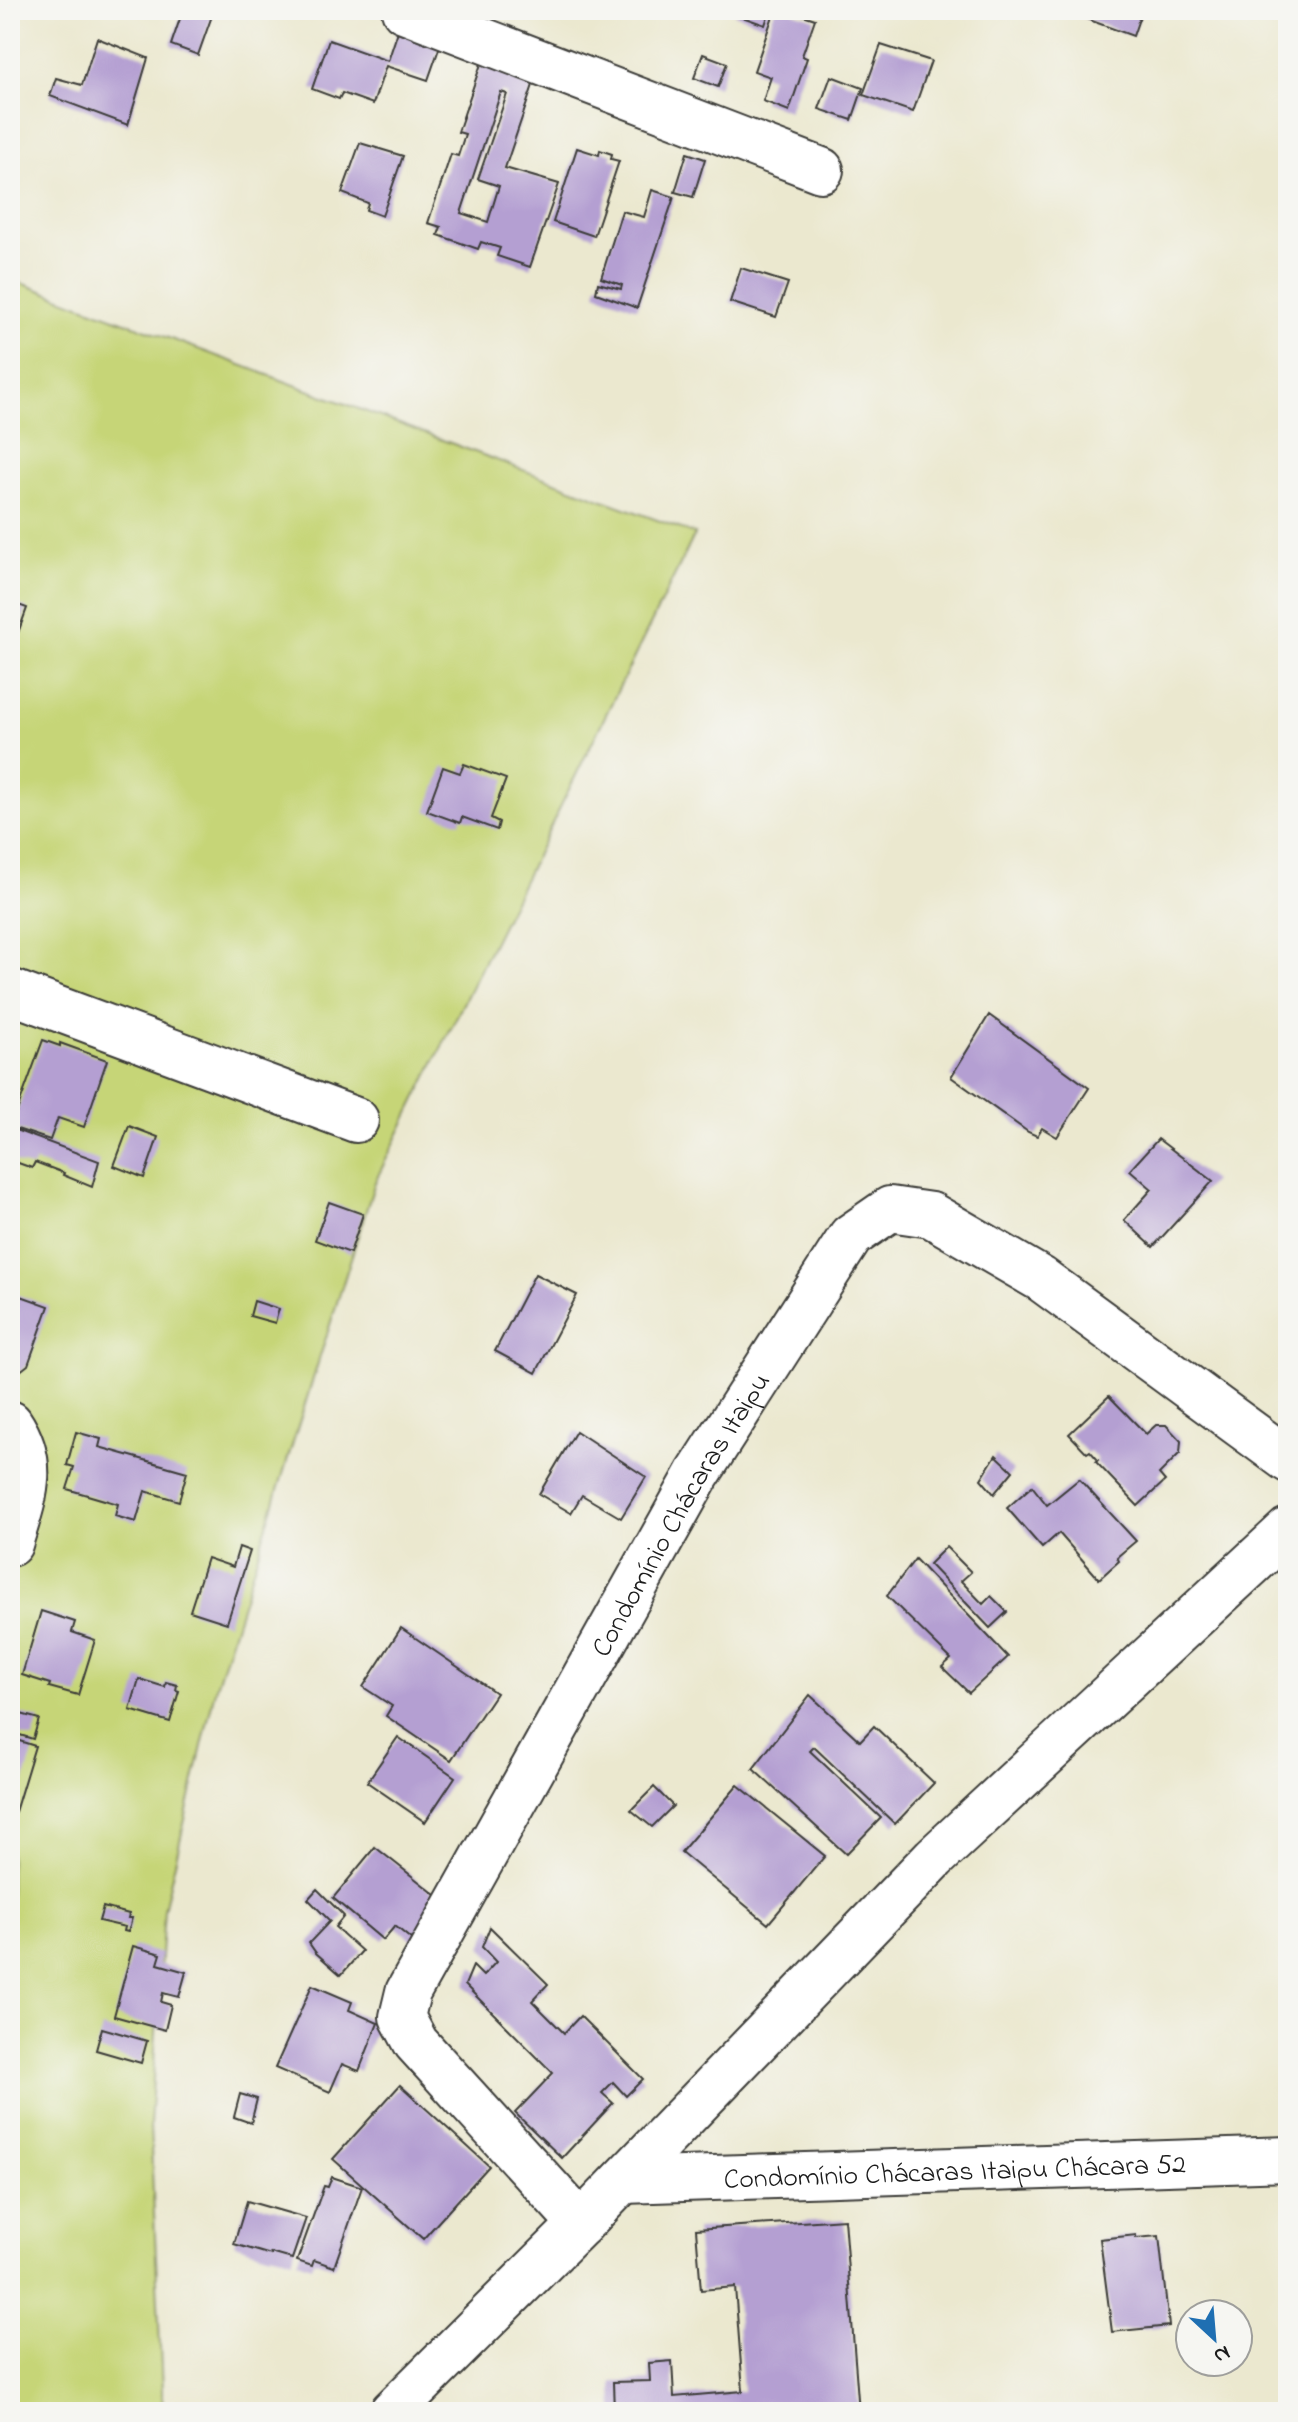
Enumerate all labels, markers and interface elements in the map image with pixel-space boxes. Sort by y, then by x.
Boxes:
street label: Condomínio Chácaras Itaipu [583,1365,782,1665]
street label: Condomínio Chácaras Itaipu Chácara 52 [723,2145,1187,2202]
north arrow [1174,2298,1254,2378]
text: N [1208,2336,1235,2371]

